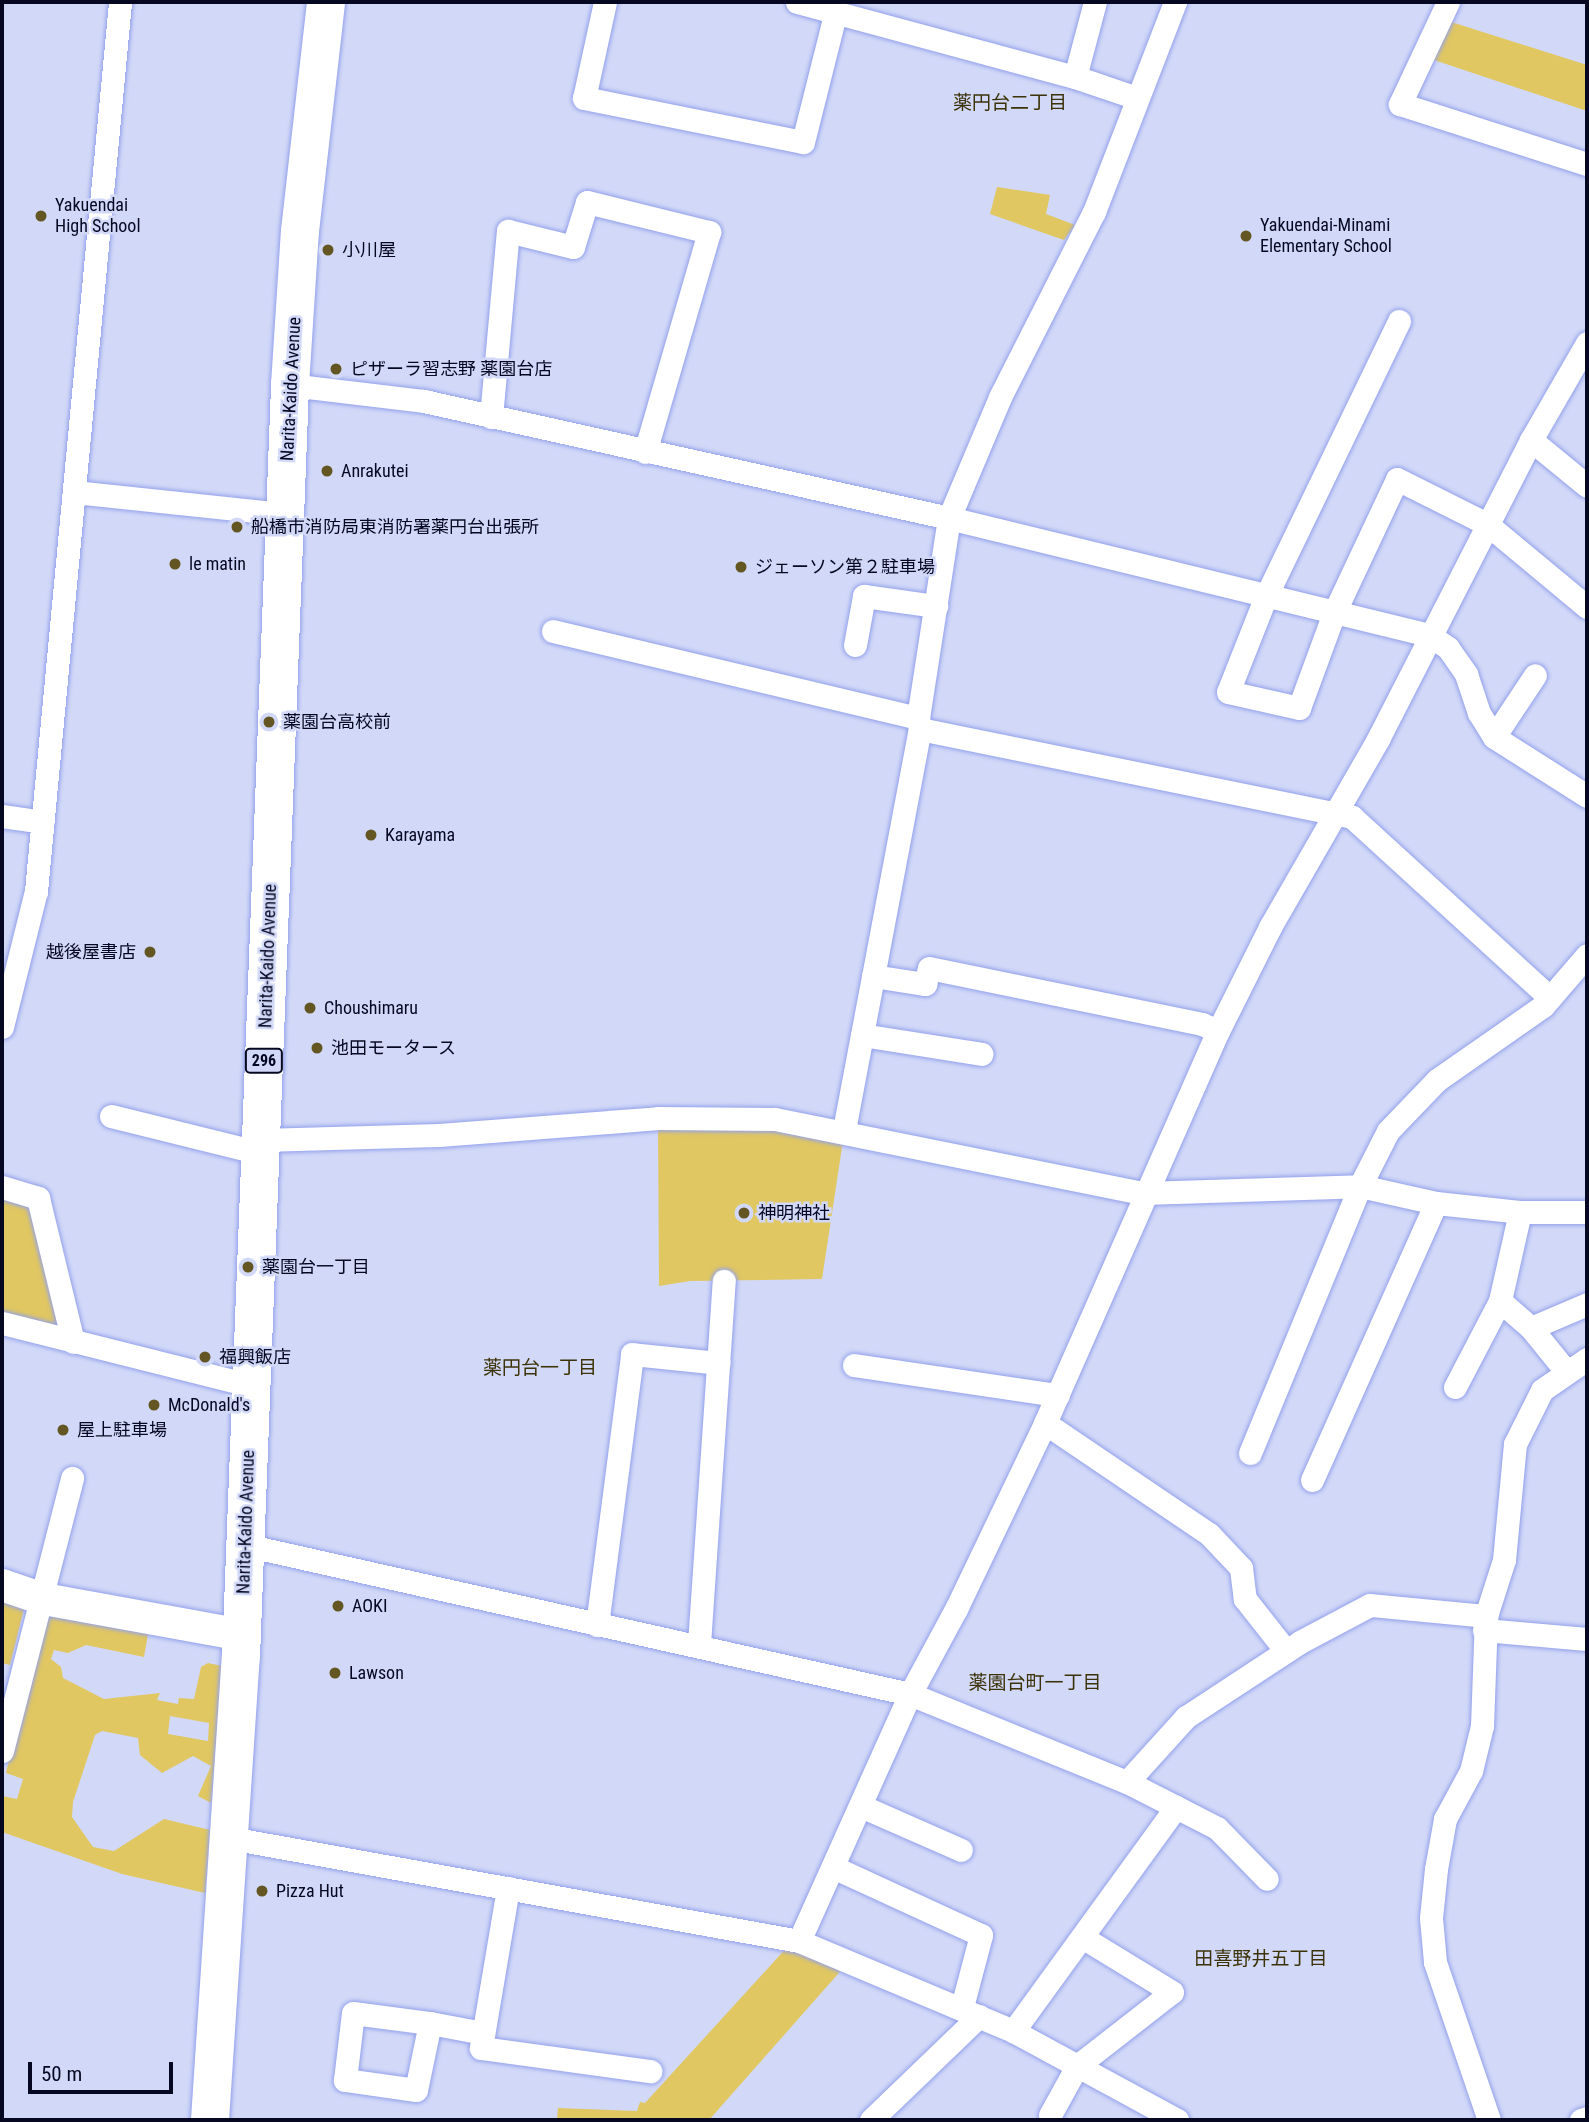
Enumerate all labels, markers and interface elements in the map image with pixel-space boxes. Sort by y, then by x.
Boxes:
district label: 薬円台二丁目 [953,92,1067,114]
place label: Yakuendai High School [55,195,141,238]
marker: Yakuendai High School [33,208,49,224]
place label: Yakuendai-Minami Elementary School [1260,215,1392,258]
marker: Yakuendai-Minami Elementary School [1238,228,1254,244]
place label: 小川屋 [342,239,396,261]
marker: 小川屋 [320,242,336,258]
street label: Narita-Kaido Avenue [276,316,306,462]
place label: ピザーラ習志野 薬園台店 [350,358,552,380]
marker: ピザーラ習志野 薬園台店 [328,361,344,377]
place label: Anrakutei [341,460,409,482]
marker: Anrakutei [319,463,335,479]
place label: 船橋市消防局東消防署薬円台出張所 [251,516,539,538]
marker: 船橋市消防局東消防署薬円台出張所 [229,519,245,535]
place label: le matin [189,553,246,575]
marker: le matin [167,556,183,572]
place label: ジェーソン第２駐車場 [755,556,935,578]
marker: ジェーソン第２駐車場 [733,559,749,575]
place label: 薬園台高校前 [283,711,391,733]
marker: 薬園台高校前 [261,714,277,730]
place label: Karayama [385,824,455,846]
marker: Karayama [363,827,379,843]
street label: Narita-Kaido Avenue [255,884,281,1028]
place label: 越後屋書店 [46,941,136,963]
marker: 越後屋書店 [142,944,158,960]
place label: Choushimaru [324,997,418,1019]
marker: Choushimaru [302,1000,318,1016]
place label: 池田モータース [331,1037,457,1059]
marker: 池田モータース [309,1040,325,1056]
road number: 296 [245,1049,283,1074]
place label: 神明神社 [758,1202,830,1224]
marker: 神明神社 [736,1205,752,1221]
place label: 薬園台一丁目 [262,1256,370,1278]
marker: 薬園台一丁目 [240,1259,256,1275]
place label: 福興飯店 [219,1346,291,1368]
marker: 福興飯店 [197,1349,213,1365]
district label: 薬円台一丁目 [483,1357,597,1379]
place label: McDonald's [168,1394,250,1416]
marker: McDonald's [146,1397,162,1413]
place label: 屋上駐車場 [77,1419,167,1441]
marker: 屋上駐車場 [55,1422,71,1438]
street label: Narita-Kaido Avenue [233,1450,259,1594]
place label: AOKI [352,1595,387,1617]
marker: AOKI [330,1598,346,1614]
place label: Lawson [349,1662,404,1684]
marker: Lawson [327,1665,343,1681]
district label: 薬園台町一丁目 [969,1672,1101,1694]
place label: Pizza Hut [276,1880,344,1902]
marker: Pizza Hut [254,1883,270,1899]
district label: 田喜野井五丁目 [1195,1948,1327,1970]
scale bar [32,2048,177,2092]
text: 50 m [41,2062,82,2086]

